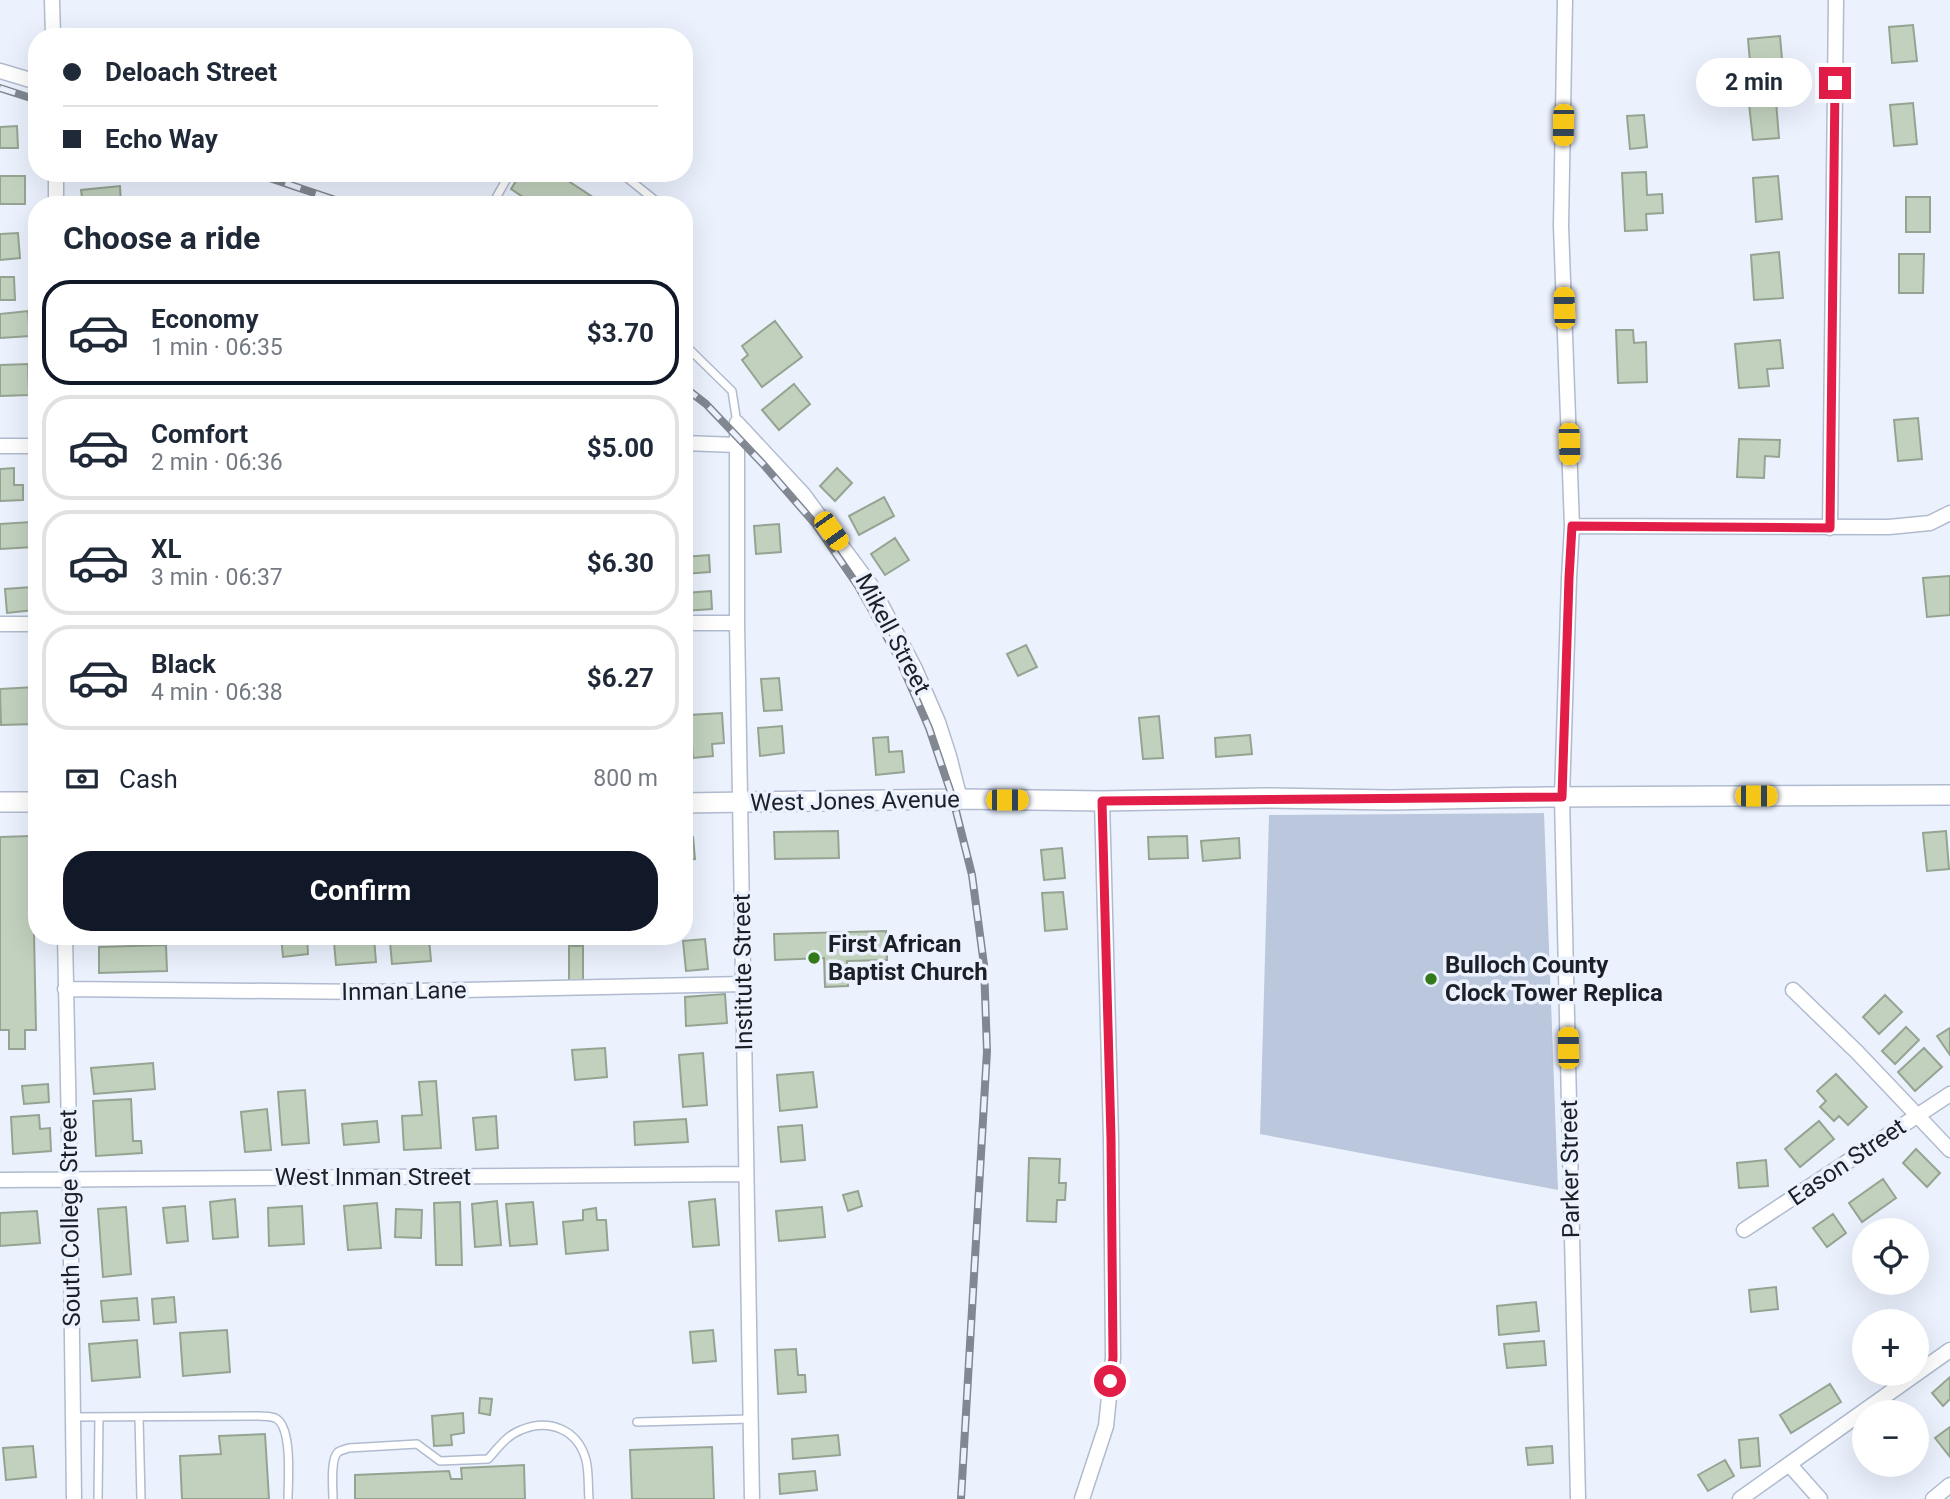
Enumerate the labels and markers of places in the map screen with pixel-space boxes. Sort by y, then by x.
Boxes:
place label: First African Baptist Church [828,930,988,986]
marker: First African Baptist Church [806,950,822,966]
place label: Bulloch County Clock Tower Replica [1445,951,1663,1007]
marker: Bulloch County Clock Tower Replica [1423,971,1439,987]

